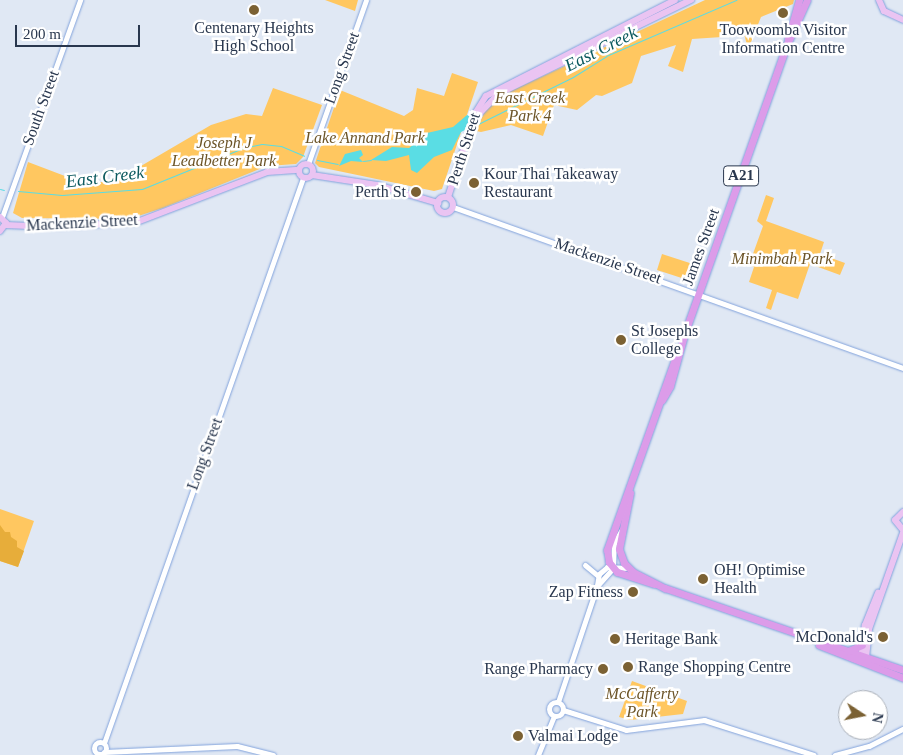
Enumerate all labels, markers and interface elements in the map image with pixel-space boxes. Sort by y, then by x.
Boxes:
marker: Centenary Heights High School [248,4,260,16]
marker: Toowoomba Visitor Information Centre [777,7,789,19]
scale bar [18,15,142,47]
place label: Centenary Heights High School [194,18,314,56]
place label: Toowoomba Visitor Information Centre [719,20,847,58]
water label: East Creek [561,21,641,77]
text: 200 m [23,26,61,42]
street label: Long Street [320,29,364,107]
street label: South Street [19,68,63,148]
park label: East Creek Park 4 [495,88,565,126]
street label: Perth Street [443,110,485,188]
park label: Lake Annand Park [305,128,425,148]
park label: Joseph J Leadbetter Park [172,133,276,171]
water label: East Creek [65,161,145,193]
place label: Kour Thai Takeaway Restaurant [484,164,619,202]
road number: A21 [722,164,760,188]
marker: Kour Thai Takeaway Restaurant [468,177,480,189]
place label: Perth St [355,182,406,202]
marker: Perth St [410,186,422,198]
street label: James Street [678,206,724,288]
street label: Mackenzie Street [26,210,138,236]
street label: Mackenzie Street [552,234,664,288]
park label: Minimbah Park [732,249,832,269]
place label: St Josephs College [631,321,698,359]
marker: St Josephs College [615,334,627,346]
street label: Long Street [183,415,227,493]
place label: OH! Optimise Health [714,560,805,598]
marker: OH! Optimise Health [696,572,710,586]
place label: Zap Fitness [549,582,623,602]
marker: Zap Fitness [627,586,639,598]
place label: McDonald's [795,627,873,647]
place label: Heritage Bank [625,629,718,649]
marker: McDonald's [877,631,889,643]
marker: Heritage Bank [609,633,621,645]
place label: Range Shopping Centre [638,657,791,677]
place label: Range Pharmacy [484,659,593,679]
marker: Range Shopping Centre [622,661,634,673]
marker: Range Pharmacy [597,663,609,675]
park label: McCafferty Park [606,684,678,722]
north arrow [838,690,888,740]
text: N [869,711,886,724]
place label: Valmai Lodge [528,726,618,746]
marker: Valmai Lodge [512,730,524,742]

